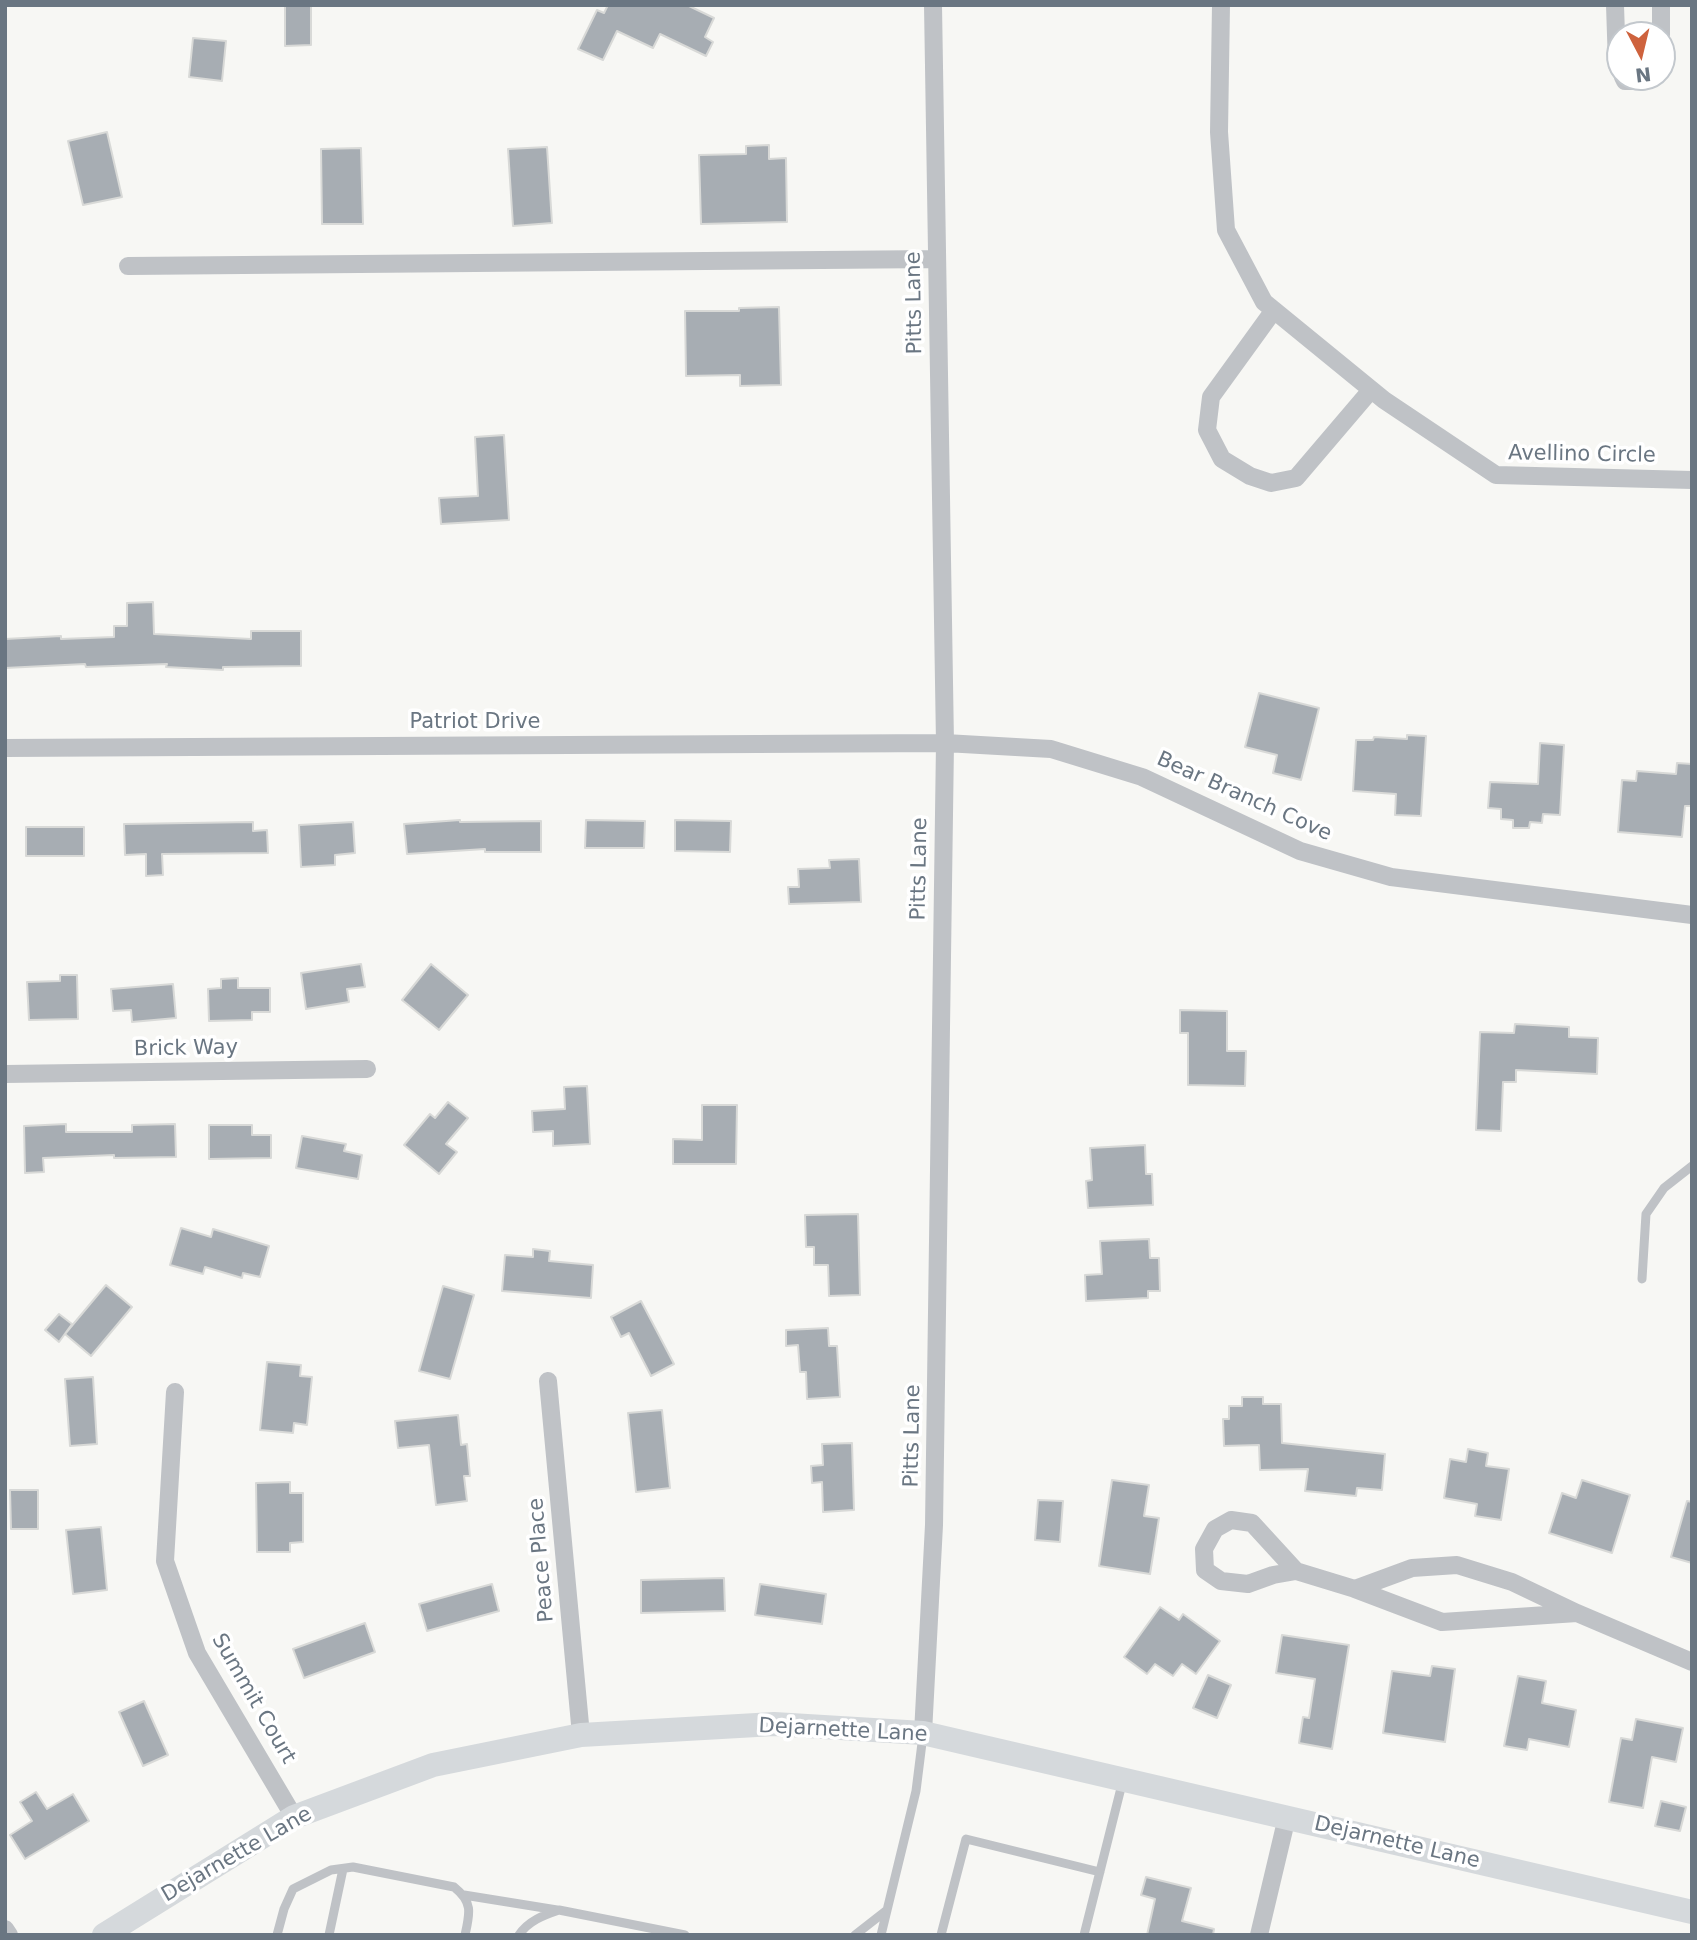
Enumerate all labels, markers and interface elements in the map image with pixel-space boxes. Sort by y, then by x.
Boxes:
north arrow [1606,21,1676,91]
text: N [1634,63,1653,87]
street label: Pitts Lane [902,251,928,355]
street label: Avellino Circle [1508,441,1656,469]
street label: Patriot Drive [409,710,541,736]
street label: Bear Branch Cove [1152,747,1336,847]
street label: Pitts Lane [907,817,933,921]
street label: Brick Way [134,1035,238,1063]
street label: Pitts Lane [900,1384,926,1488]
street label: Peace Place [524,1497,560,1623]
street label: Summit Court [206,1629,300,1769]
street label: Dejarnette Lane [758,1714,928,1748]
street label: Dejarnette Lane [157,1802,317,1908]
street label: Dejarnette Lane [1312,1812,1482,1874]

